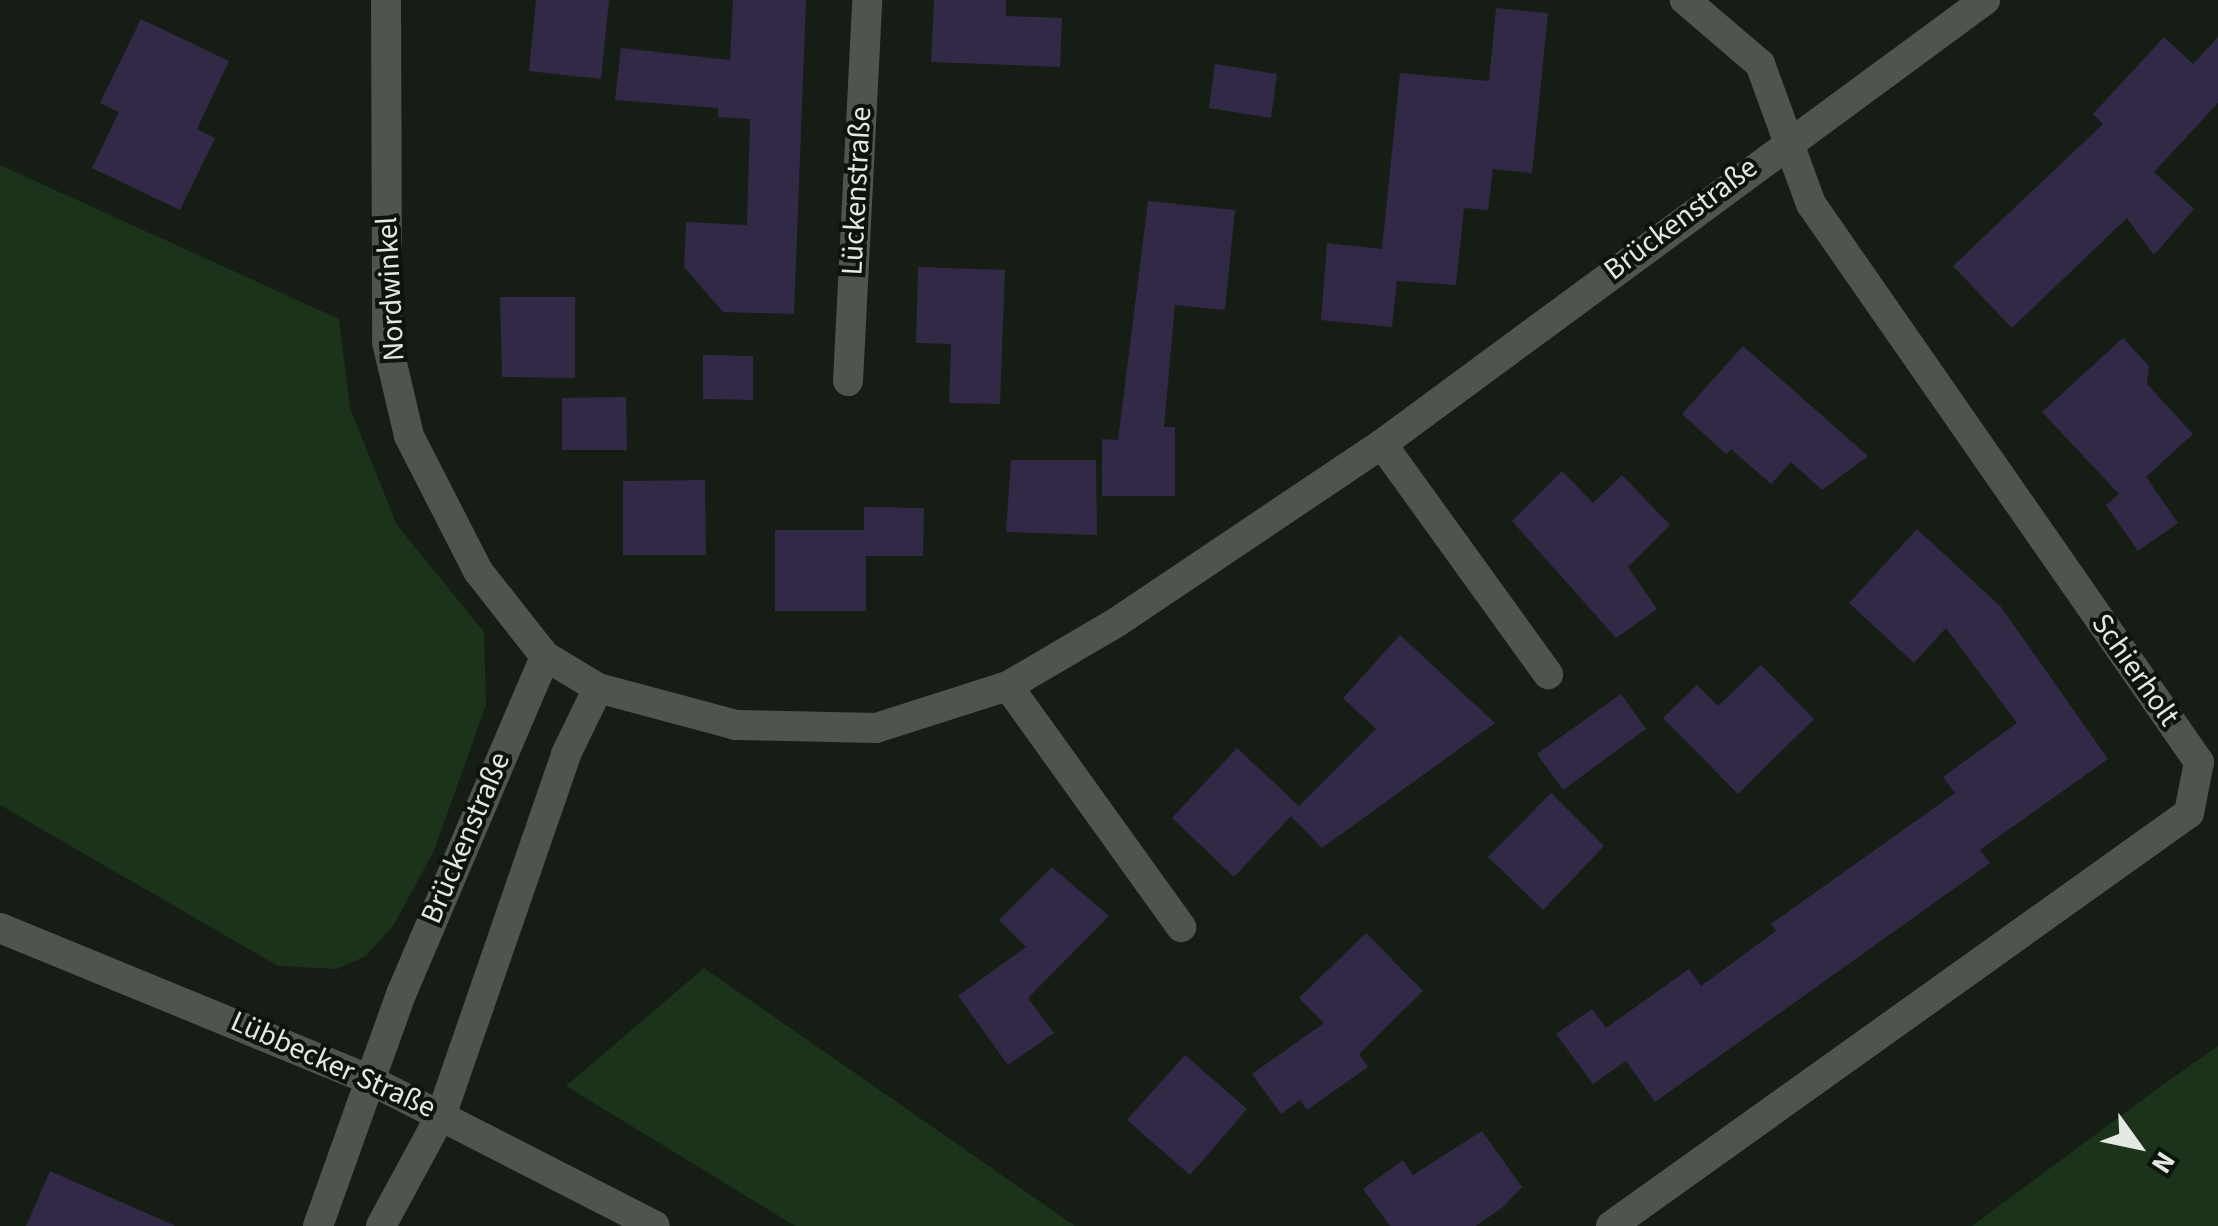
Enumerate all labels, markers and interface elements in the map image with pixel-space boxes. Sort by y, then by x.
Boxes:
street label: Lückenstraße [835,106,879,276]
street label: Brückenstraße [1597,150,1765,288]
street label: Nordwinkel [369,216,413,362]
street label: Schierholt [2083,607,2187,733]
street label: Brückenstraße [414,747,518,929]
street label: Lübbecker Straße [225,1004,441,1126]
north arrow [2088,1096,2188,1196]
text: N [2141,1144,2185,1181]

